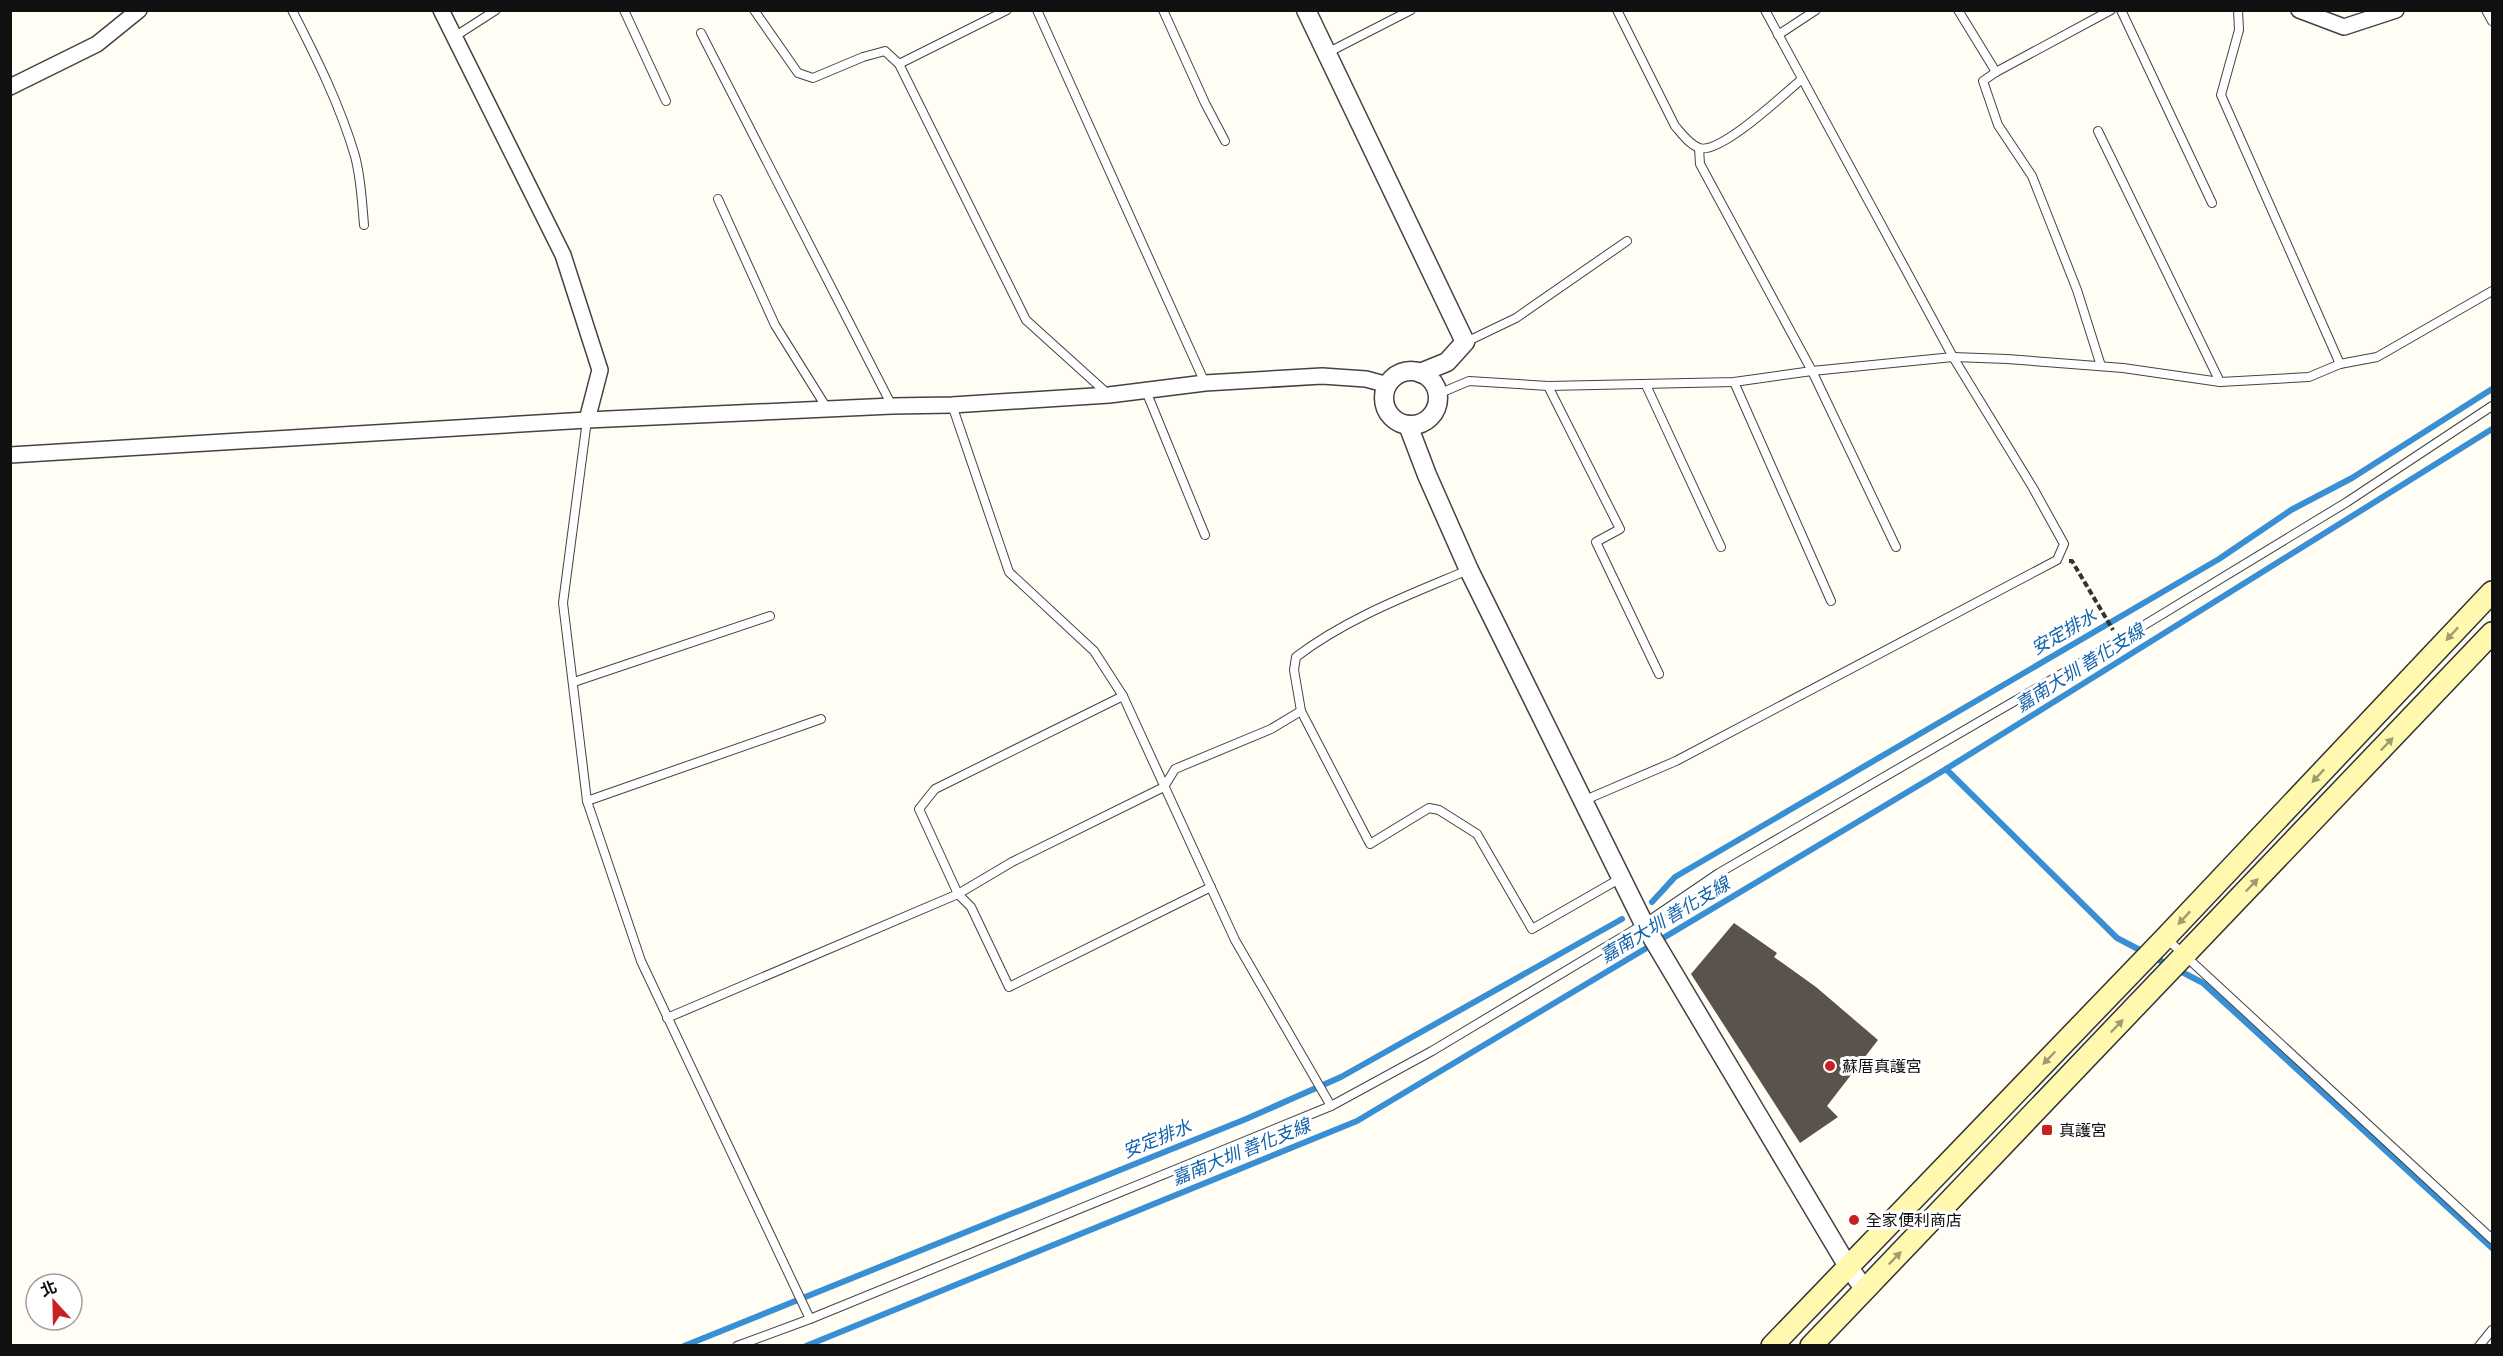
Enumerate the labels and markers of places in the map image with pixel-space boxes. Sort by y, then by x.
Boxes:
place label: 蘇厝真護宮 [1842,1057,1922,1076]
marker: 蘇厝真護宮 [1823,1059,1837,1073]
place label: 真護宮 [2059,1121,2107,1140]
marker: 真護宮 [2040,1123,2054,1137]
place label: 全家便利商店 [1866,1211,1962,1230]
marker: 全家便利商店 [1847,1213,1861,1227]

